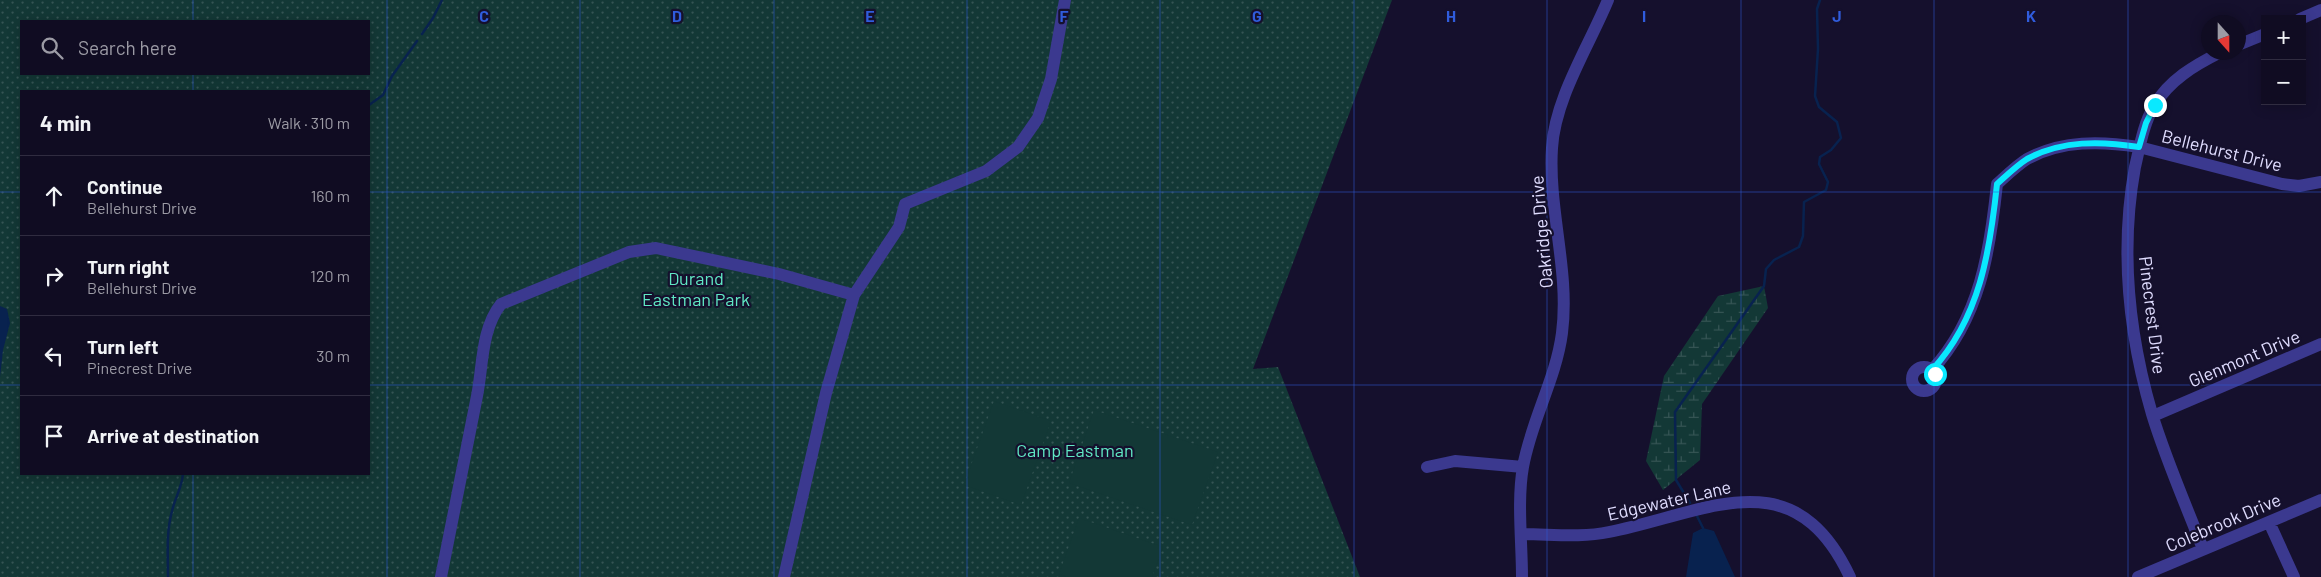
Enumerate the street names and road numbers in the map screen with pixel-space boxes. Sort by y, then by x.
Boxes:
street label: Bellehurst Drive [2159,124,2285,176]
street label: Oakridge Drive [1525,175,1557,289]
street label: Pinecrest Drive [2135,255,2171,375]
street label: Glenmont Drive [2185,325,2303,391]
street label: Edgewater Lane [1605,475,1733,525]
street label: Colebrook Drive [2162,488,2284,556]

